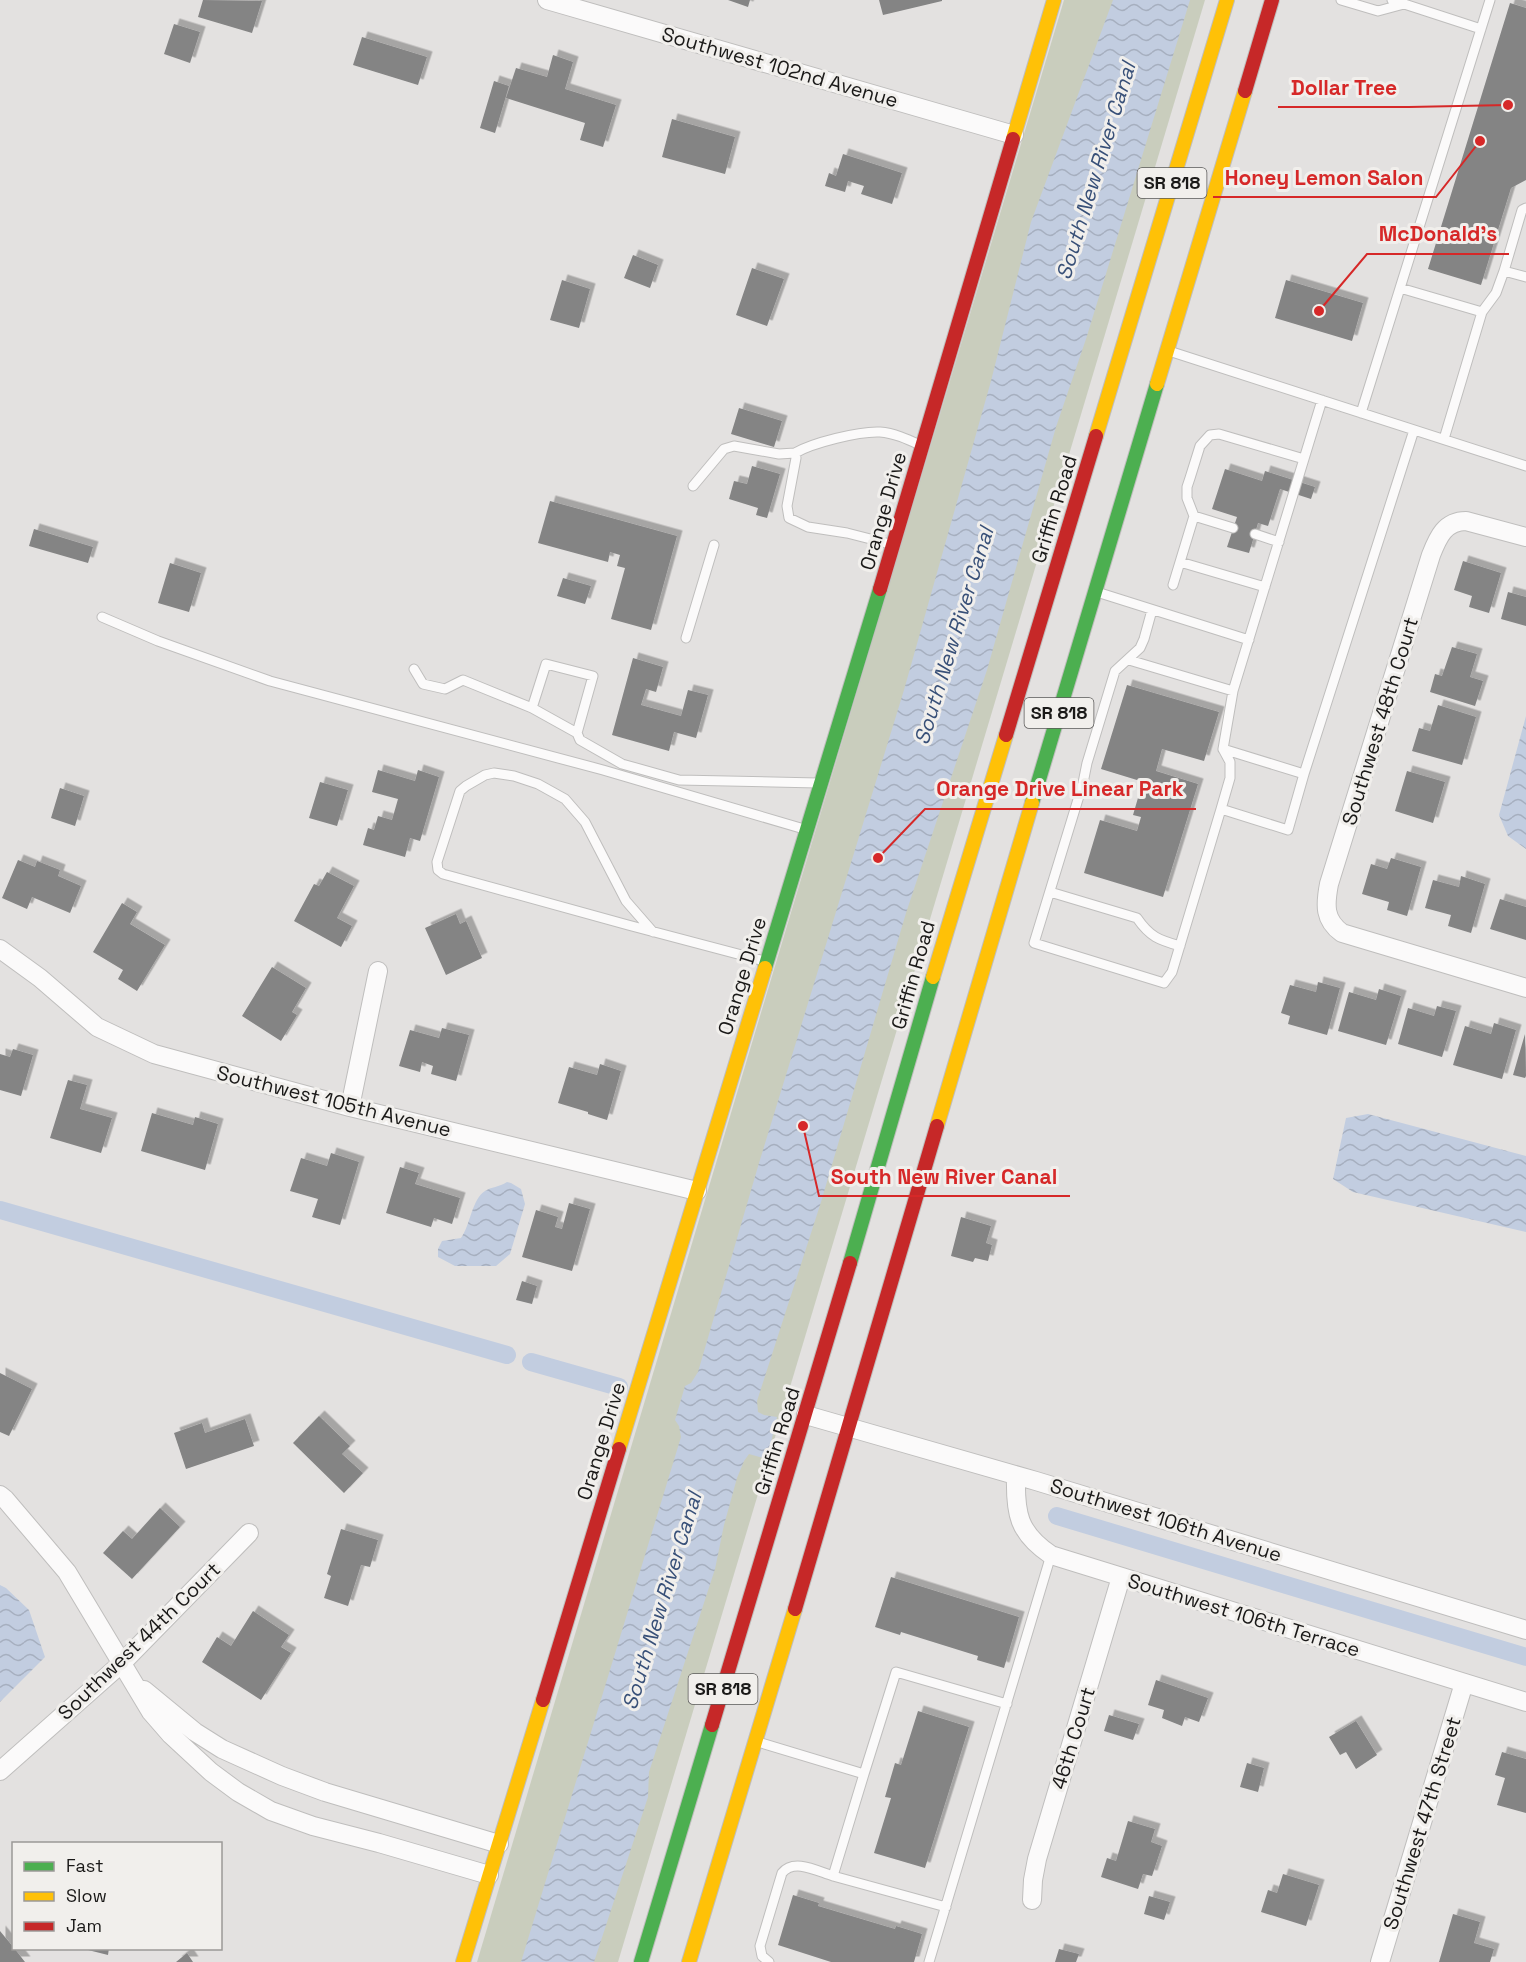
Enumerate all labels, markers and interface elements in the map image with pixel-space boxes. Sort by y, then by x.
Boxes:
street label: Southwest 102nd Avenue [659,21,901,113]
water label: South New River Canal [1050,56,1142,283]
callout: Dollar Tree [1278,68,1409,107]
text: Dollar Tree [1291,74,1397,101]
callout: Honey Lemon Salon [1213,158,1436,197]
text: Honey Lemon Salon [1225,164,1423,191]
road number: SR 818 [1138,168,1206,198]
callout: McDonald's [1367,215,1509,254]
text: McDonald's [1379,220,1497,247]
street label: Orange Drive [854,449,912,573]
street label: Griffin Road [1025,452,1083,566]
water label: South New River Canal [908,521,1000,748]
street label: Southwest 48th Court [1336,614,1424,828]
road number: SR 818 [1024,698,1094,728]
callout: Orange Drive Linear Park [925,770,1196,809]
text: Orange Drive Linear Park [936,775,1184,802]
street label: Orange Drive [712,914,772,1038]
street label: Griffin Road [885,918,941,1032]
street label: Southwest 105th Avenue [214,1059,454,1143]
callout: South New River Canal [819,1157,1070,1196]
text: South New River Canal [831,1163,1057,1190]
street label: Orange Drive [571,1379,631,1503]
street label: Griffin Road [748,1384,806,1498]
street label: Southwest 106th Avenue [1047,1472,1285,1568]
water label: South New River Canal [616,1486,708,1713]
street label: Southwest 44th Court [52,1557,226,1725]
street label: Southwest 106th Terrace [1125,1567,1363,1663]
road number: SR 818 [688,1674,758,1704]
street label: 46th Court [1045,1684,1101,1792]
street label: Southwest 47th Street [1377,1713,1467,1933]
legend [12,1842,222,1950]
text: Fast [66,1854,103,1877]
text: Slow [66,1884,107,1907]
text: Jam [66,1914,102,1937]

